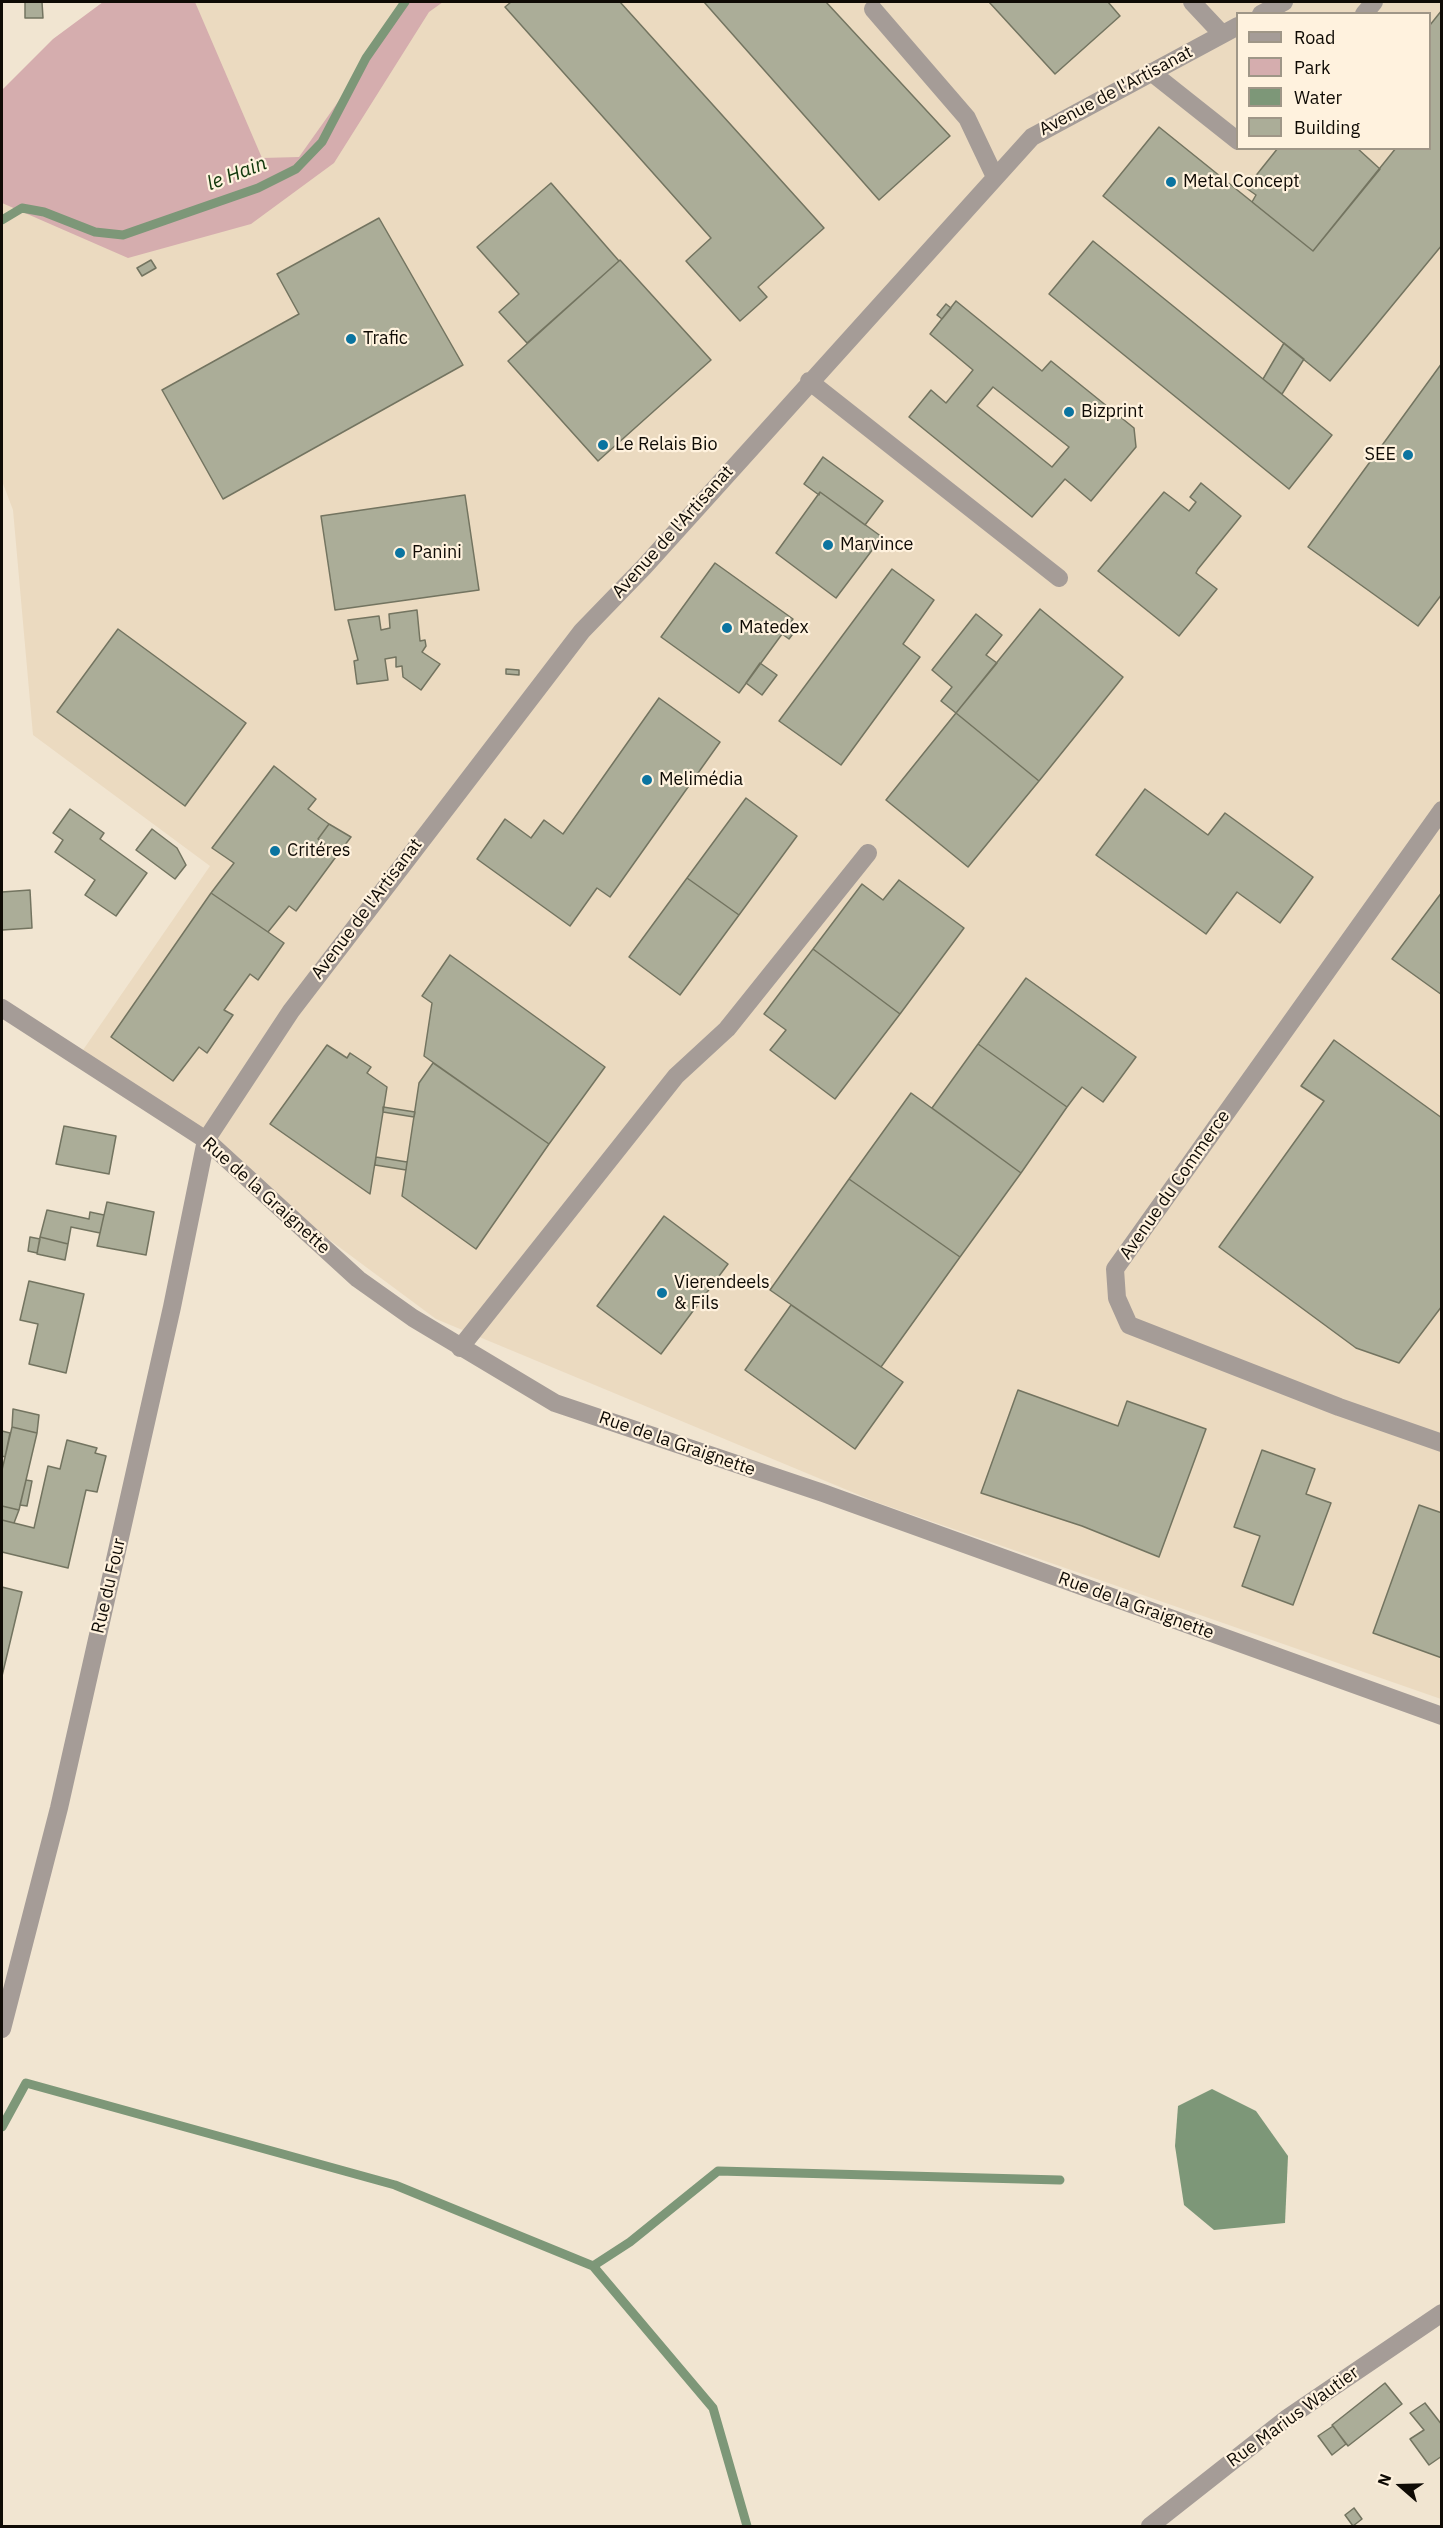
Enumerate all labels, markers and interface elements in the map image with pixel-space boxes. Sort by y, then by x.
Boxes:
legend [1236,12,1431,150]
text: Road [1294,26,1335,49]
street label: Avenue de l'Artisanat [1036,41,1196,141]
text: Park [1294,56,1330,79]
text: Water [1294,86,1342,109]
text: Building [1294,116,1360,139]
water label: le Hain [204,152,270,196]
place label: Metal Concept [1183,171,1300,193]
marker: Metal Concept [1164,175,1178,189]
place label: Trafic [363,328,408,350]
marker: Trafic [344,332,358,346]
place label: Bizprint [1081,401,1144,423]
marker: Bizprint [1062,405,1076,419]
place label: Le Relais Bio [615,434,717,456]
marker: Le Relais Bio [596,438,610,452]
place label: SEE [1365,444,1396,466]
marker: SEE [1401,448,1415,462]
street label: Avenue de l'Artisanat [608,461,738,603]
place label: Marvince [840,534,913,556]
marker: Marvince [821,538,835,552]
place label: Panini [412,542,462,564]
marker: Panini [393,546,407,560]
place label: Matedex [739,617,809,639]
marker: Matedex [720,621,734,635]
place label: Melimédia [659,769,743,791]
marker: Melimédia [640,773,654,787]
street label: Avenue de l'Artisanat [307,834,427,984]
place label: Critéres [287,840,351,862]
marker: Critéres [268,844,282,858]
street label: Avenue du Commerce [1115,1106,1235,1264]
street label: Rue de la Graignette [198,1133,334,1259]
place label: Vierendeels & Fils [674,1272,770,1314]
marker: Vierendeels & Fils [655,1286,669,1300]
street label: Rue de la Graignette [596,1407,758,1481]
street label: Rue du Four [88,1536,130,1636]
street label: Rue de la Graignette [1055,1568,1217,1644]
street label: Rue Marius Wautier [1223,2362,1363,2472]
north arrow [1371,2456,1431,2516]
text: N [1373,2471,1395,2489]

